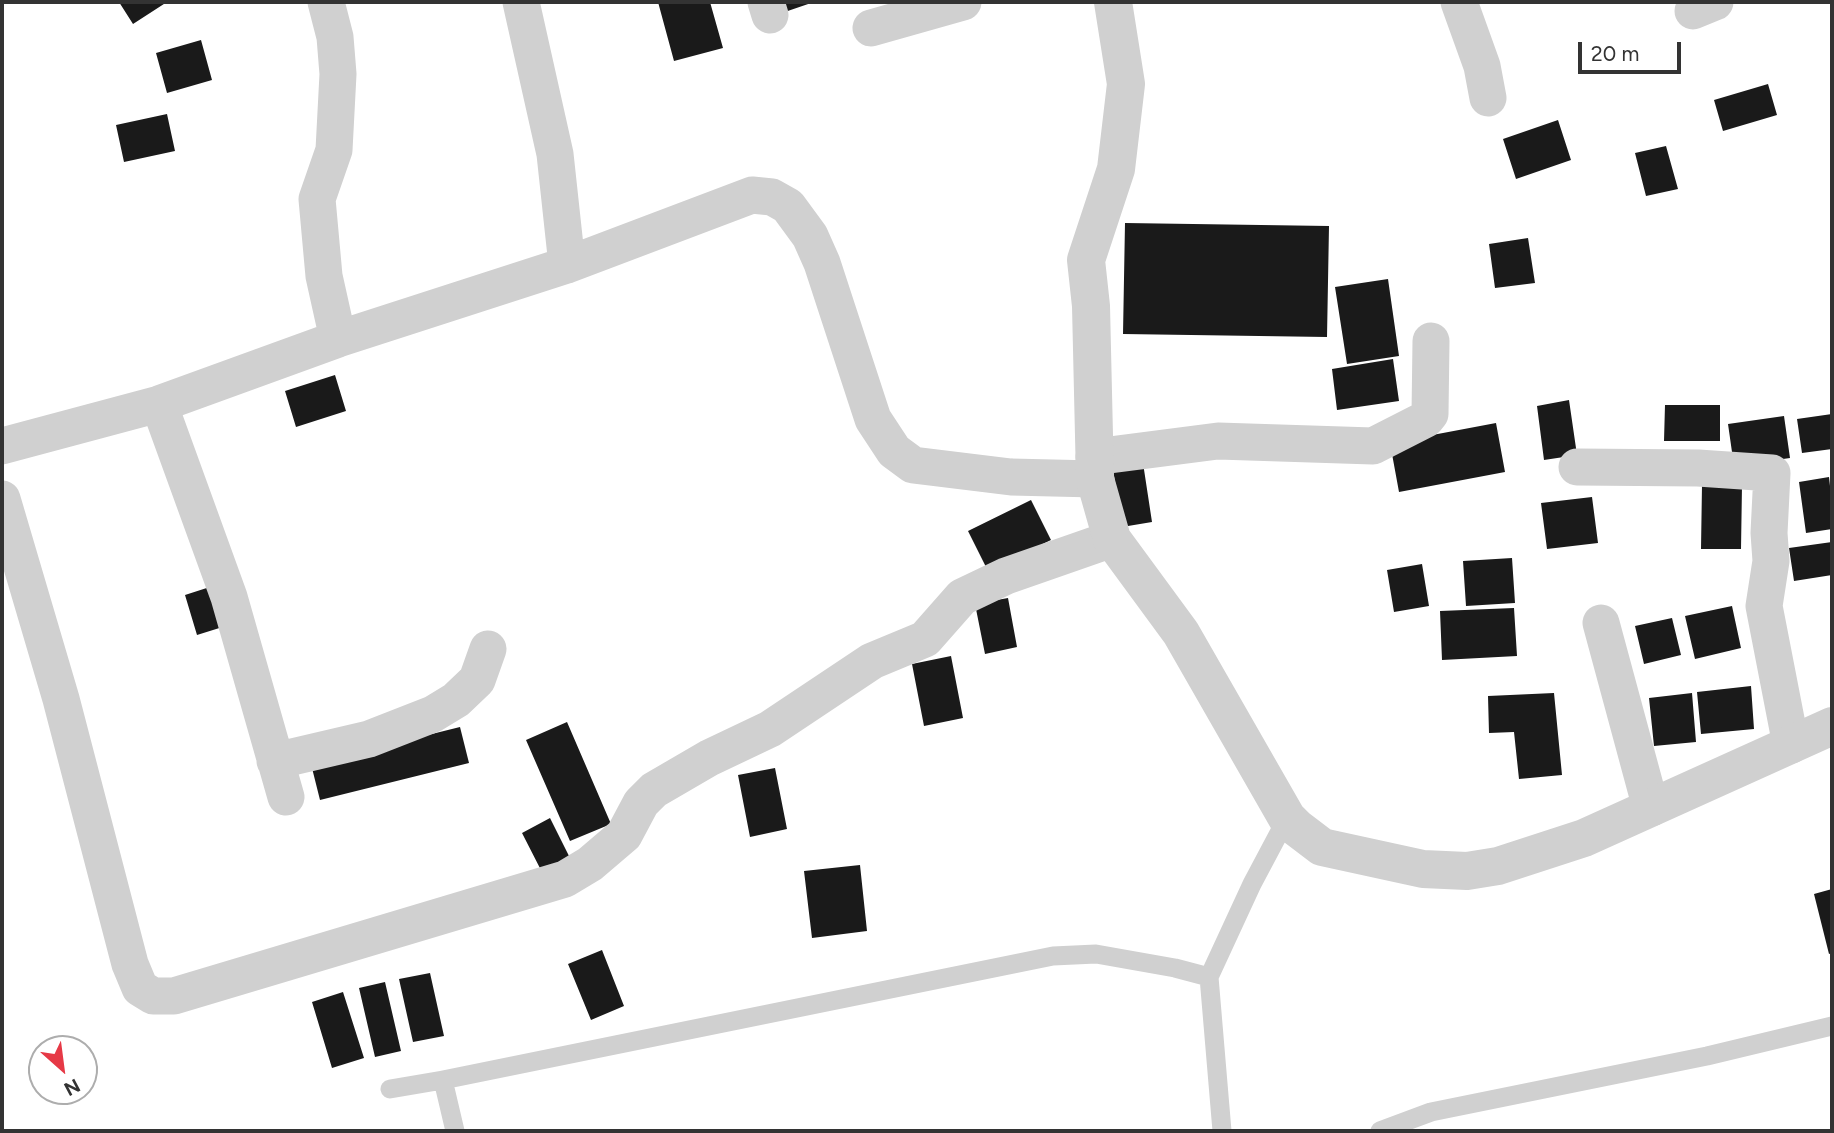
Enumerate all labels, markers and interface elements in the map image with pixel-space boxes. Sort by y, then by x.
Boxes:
scale bar [1582,28,1685,72]
text: 20 m [1591,41,1639,66]
north arrow [28,1035,98,1105]
text: N [60,1074,84,1101]

